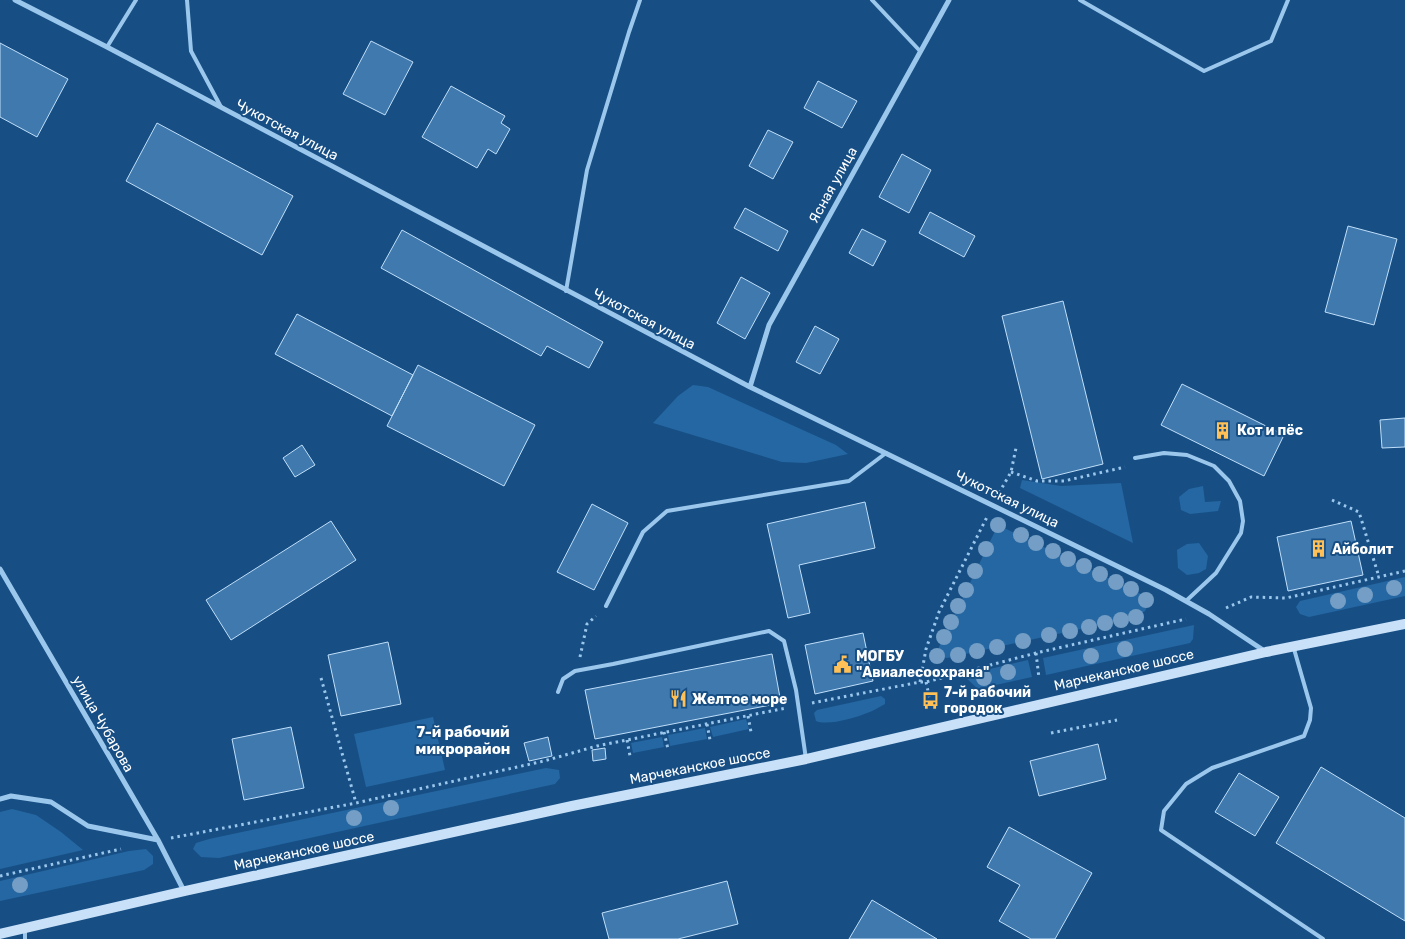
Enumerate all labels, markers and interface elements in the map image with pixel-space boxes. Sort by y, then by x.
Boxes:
street label: Чукотская улица [233,96,341,164]
street label: Ясная улица [805,144,861,226]
street label: Чукотская улица [590,285,698,353]
building icon: Кот и пёс [1213,420,1233,440]
place label: Кот и пёс [1237,422,1303,439]
street label: Чукотская улица [952,466,1062,532]
building icon: Айболит [1308,539,1328,559]
place label: Айболит [1332,541,1394,558]
street label: Марчеканское шоссе [1052,646,1196,694]
place label: МОГБУ "Авиалесоохрана" [856,648,989,681]
public building icon: МОГБУ "Авиалесоохрана" [832,654,852,674]
street label: улица Чубарова [69,673,137,775]
place label: 7-й рабочий городок [944,684,1031,717]
restaurant icon: Желтое море [668,689,688,709]
bus stop icon: 7-й рабочий городок [920,690,940,710]
place label: Желтое море [692,691,787,708]
district label: 7-й рабочий микрорайон [416,723,510,758]
street label: Марчеканское шоссе [628,744,772,788]
street label: Марчеканское шоссе [232,828,376,874]

